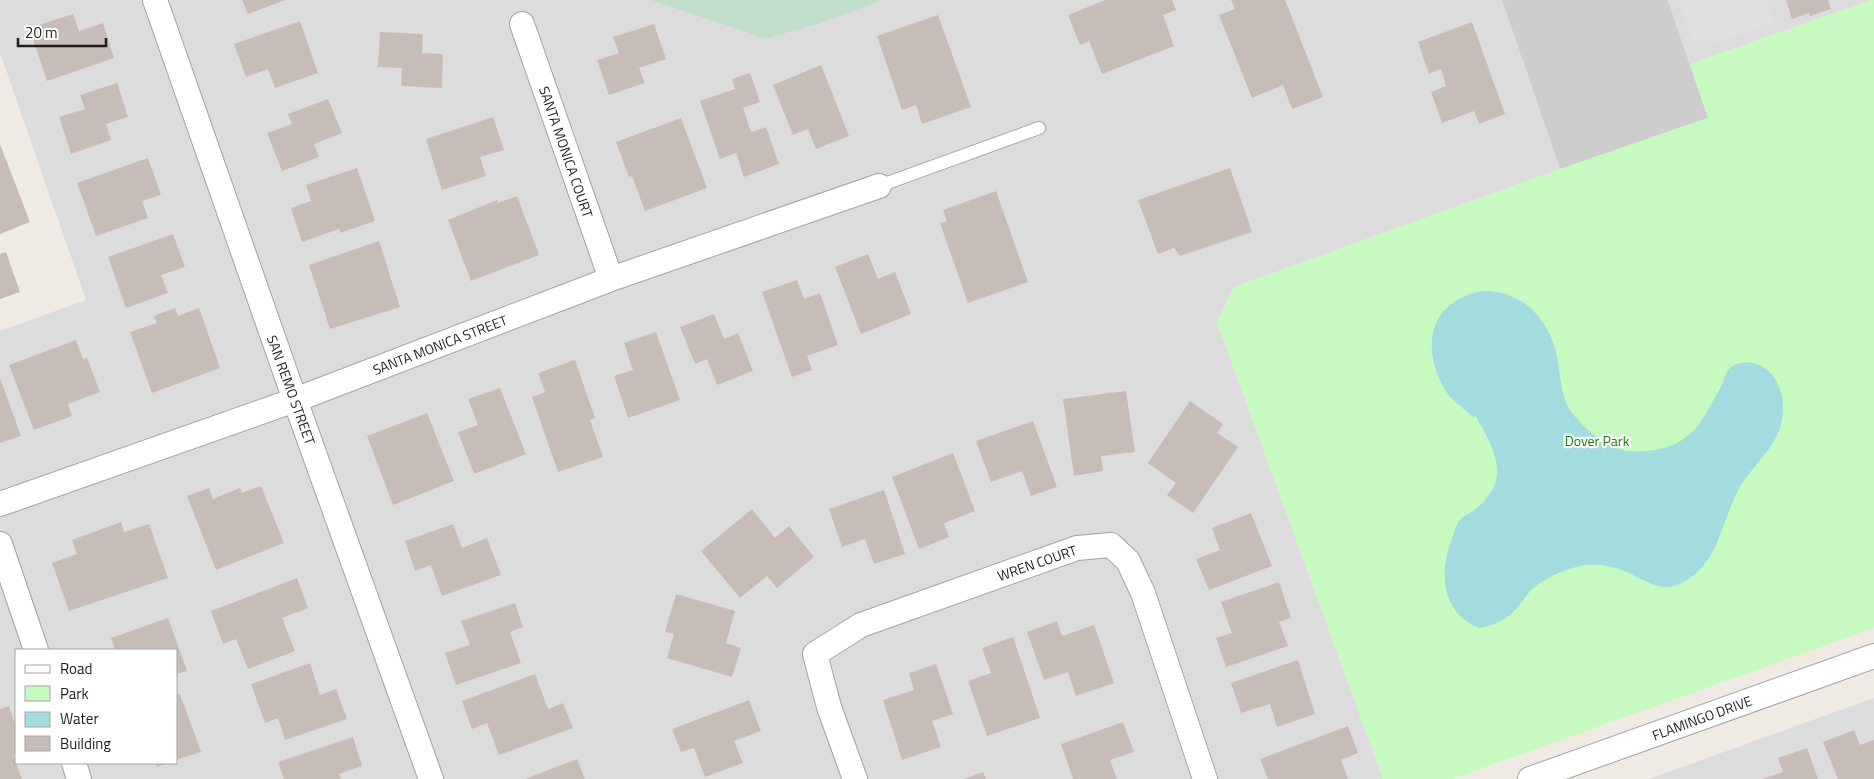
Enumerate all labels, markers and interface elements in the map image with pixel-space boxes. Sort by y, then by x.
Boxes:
scale bar [18,15,105,47]
text: 20 m [25,21,58,44]
street label: SANTA MONICA COURT [534,83,599,221]
street label: SANTA MONICA STREET [369,309,511,380]
street label: SAN REMO STREET [262,332,321,448]
park label: Dover Park [1565,430,1630,451]
street label: WREN COURT [994,539,1080,586]
legend [15,649,178,764]
text: Road [60,657,92,680]
text: Park [60,682,89,705]
street label: FLAMINGO DRIVE [1649,690,1755,745]
text: Water [60,707,99,730]
text: Building [60,732,111,755]

